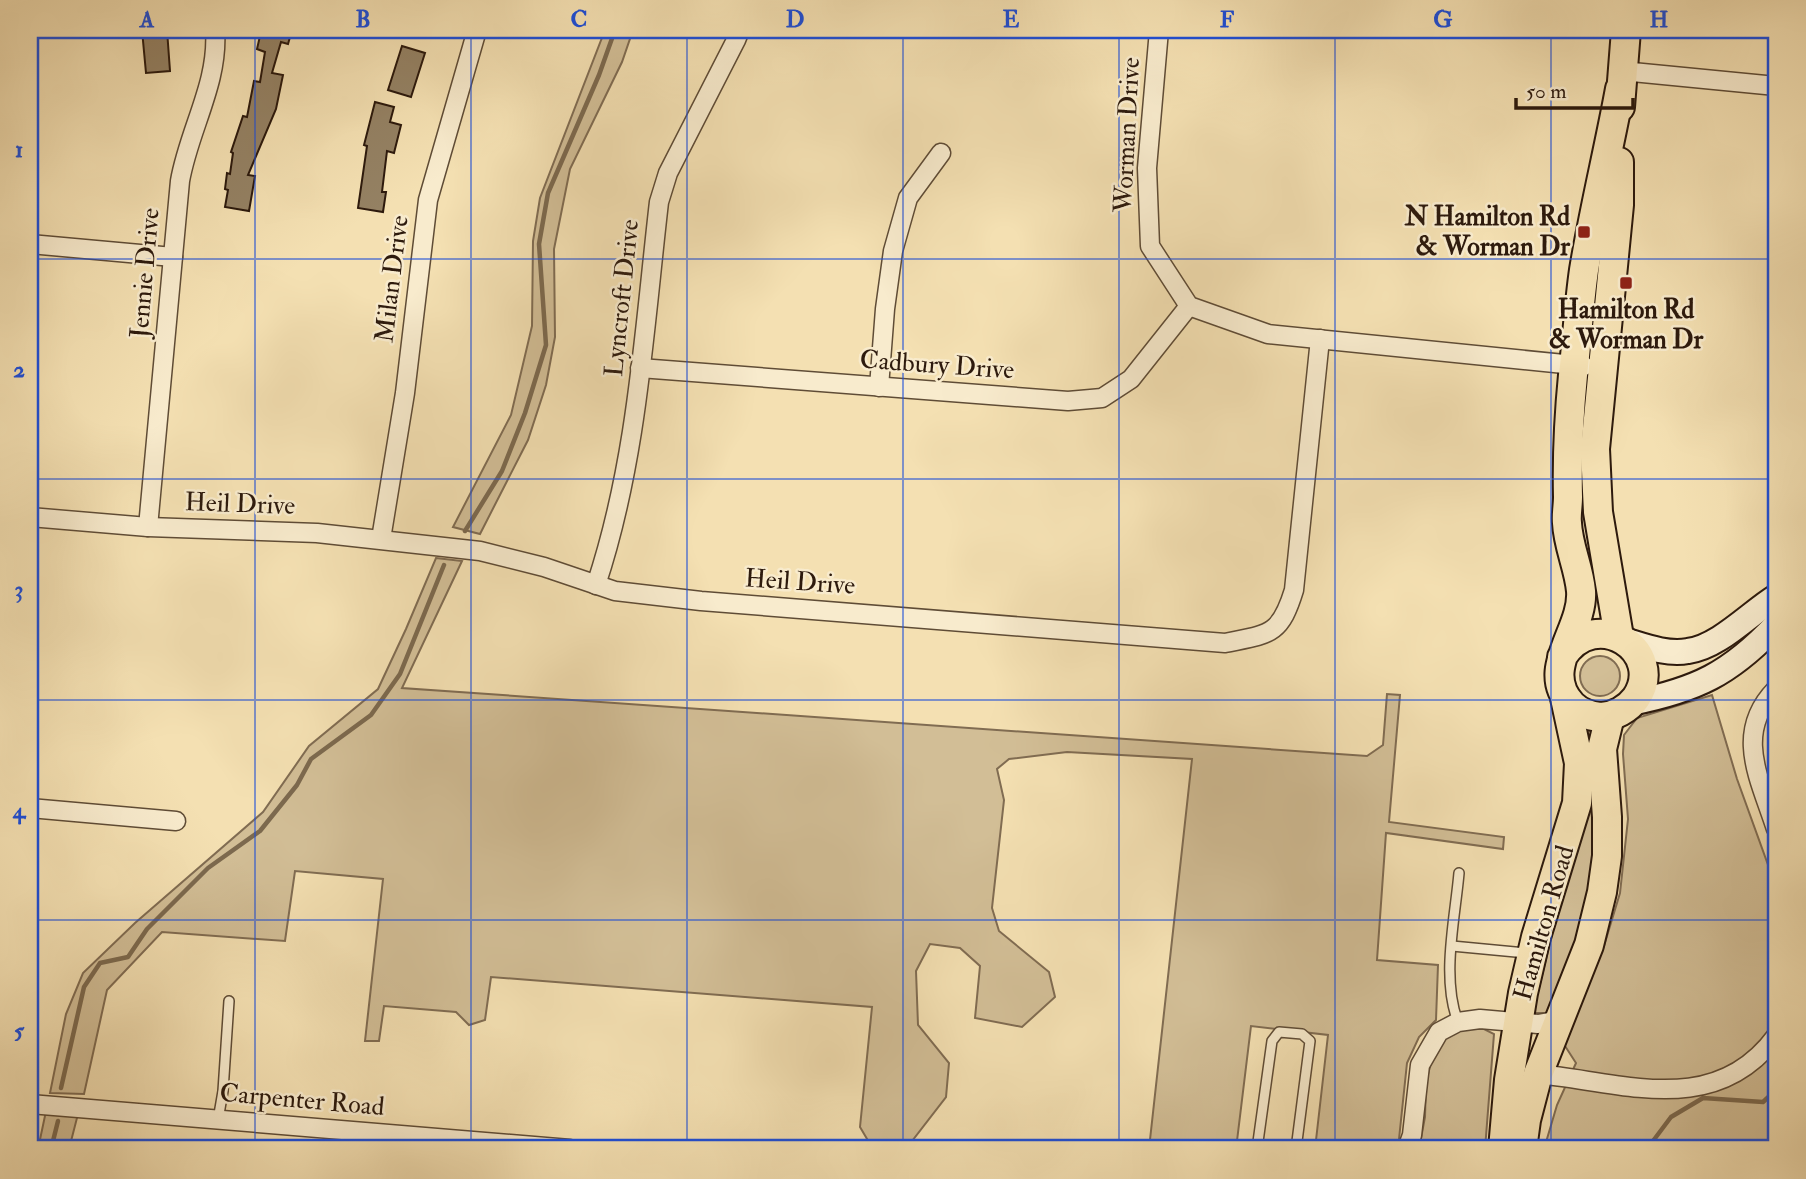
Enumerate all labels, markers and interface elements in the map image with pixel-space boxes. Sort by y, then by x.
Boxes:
text: A [139,5,155,34]
text: B [355,5,371,34]
text: C [571,5,587,34]
text: D [786,5,804,34]
text: E [1003,5,1020,34]
text: F [1220,5,1235,34]
text: G [1433,5,1453,34]
text: H [1650,5,1669,34]
street label: Worman Drive [1107,56,1147,215]
scale bar [1516,66,1633,110]
text: 50 m [1526,78,1567,105]
text: 1 [15,135,23,164]
place label: N Hamilton Rd & Worman Dr [1404,201,1570,263]
street label: Jennie Drive [123,207,167,340]
street label: Milan Drive [368,213,416,344]
street label: Lyncroft Drive [598,218,646,378]
marker: N Hamilton Rd & Worman Dr [1576,224,1592,240]
marker: Hamilton Rd & Worman Dr [1618,275,1634,291]
place label: Hamilton Rd & Worman Dr [1549,294,1703,356]
street label: Cadbury Drive [859,344,1015,386]
text: 2 [13,355,25,384]
street label: Heil Drive [184,486,296,522]
street label: Heil Drive [744,562,856,602]
text: 3 [15,575,23,604]
text: 4 [12,796,27,825]
street label: Hamilton Road [1507,842,1581,1004]
text: 5 [14,1016,25,1045]
street label: Carpenter Road [218,1077,386,1124]

